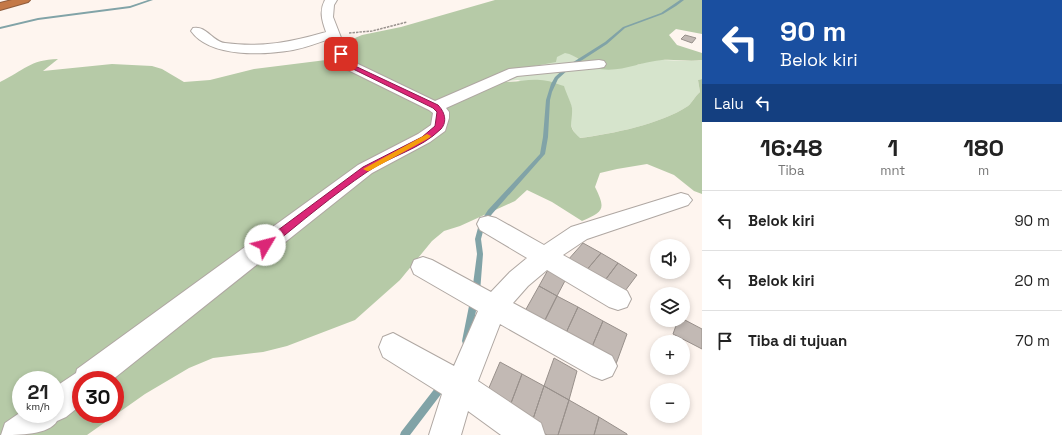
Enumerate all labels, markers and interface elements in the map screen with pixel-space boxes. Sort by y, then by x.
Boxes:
text: 90 m [780,13,846,49]
icon: left [714,16,766,68]
pin [324,37,358,71]
icon: arrive [330,43,352,65]
text: Belok kiri [780,48,858,71]
icon: left [752,92,774,114]
text: Lalu [714,94,744,113]
text: 16:48 [760,132,822,163]
text: 1 [887,132,898,163]
text: 180 [963,132,1004,163]
text: Tiba [778,162,804,179]
text: mnt [880,162,905,179]
text: m [978,162,989,179]
icon: left [714,210,736,232]
text: Belok kiri [748,211,814,230]
text: 90 m [1014,211,1050,230]
position arrow [244,224,286,266]
map controls [650,239,690,423]
button: sound [650,239,690,279]
icon: left [714,270,736,292]
text: Belok kiri [748,271,814,290]
text: 20 m [1015,271,1050,290]
button: layers [650,287,690,327]
icon: arrive [714,330,736,352]
text: Tiba di tujuan [748,331,847,350]
text: 70 m [1015,331,1050,350]
button: + [650,335,690,375]
speed limit sign: 30 [72,371,124,423]
text: 21 [28,379,48,405]
button: − [650,383,690,423]
text: km/h [26,400,50,413]

